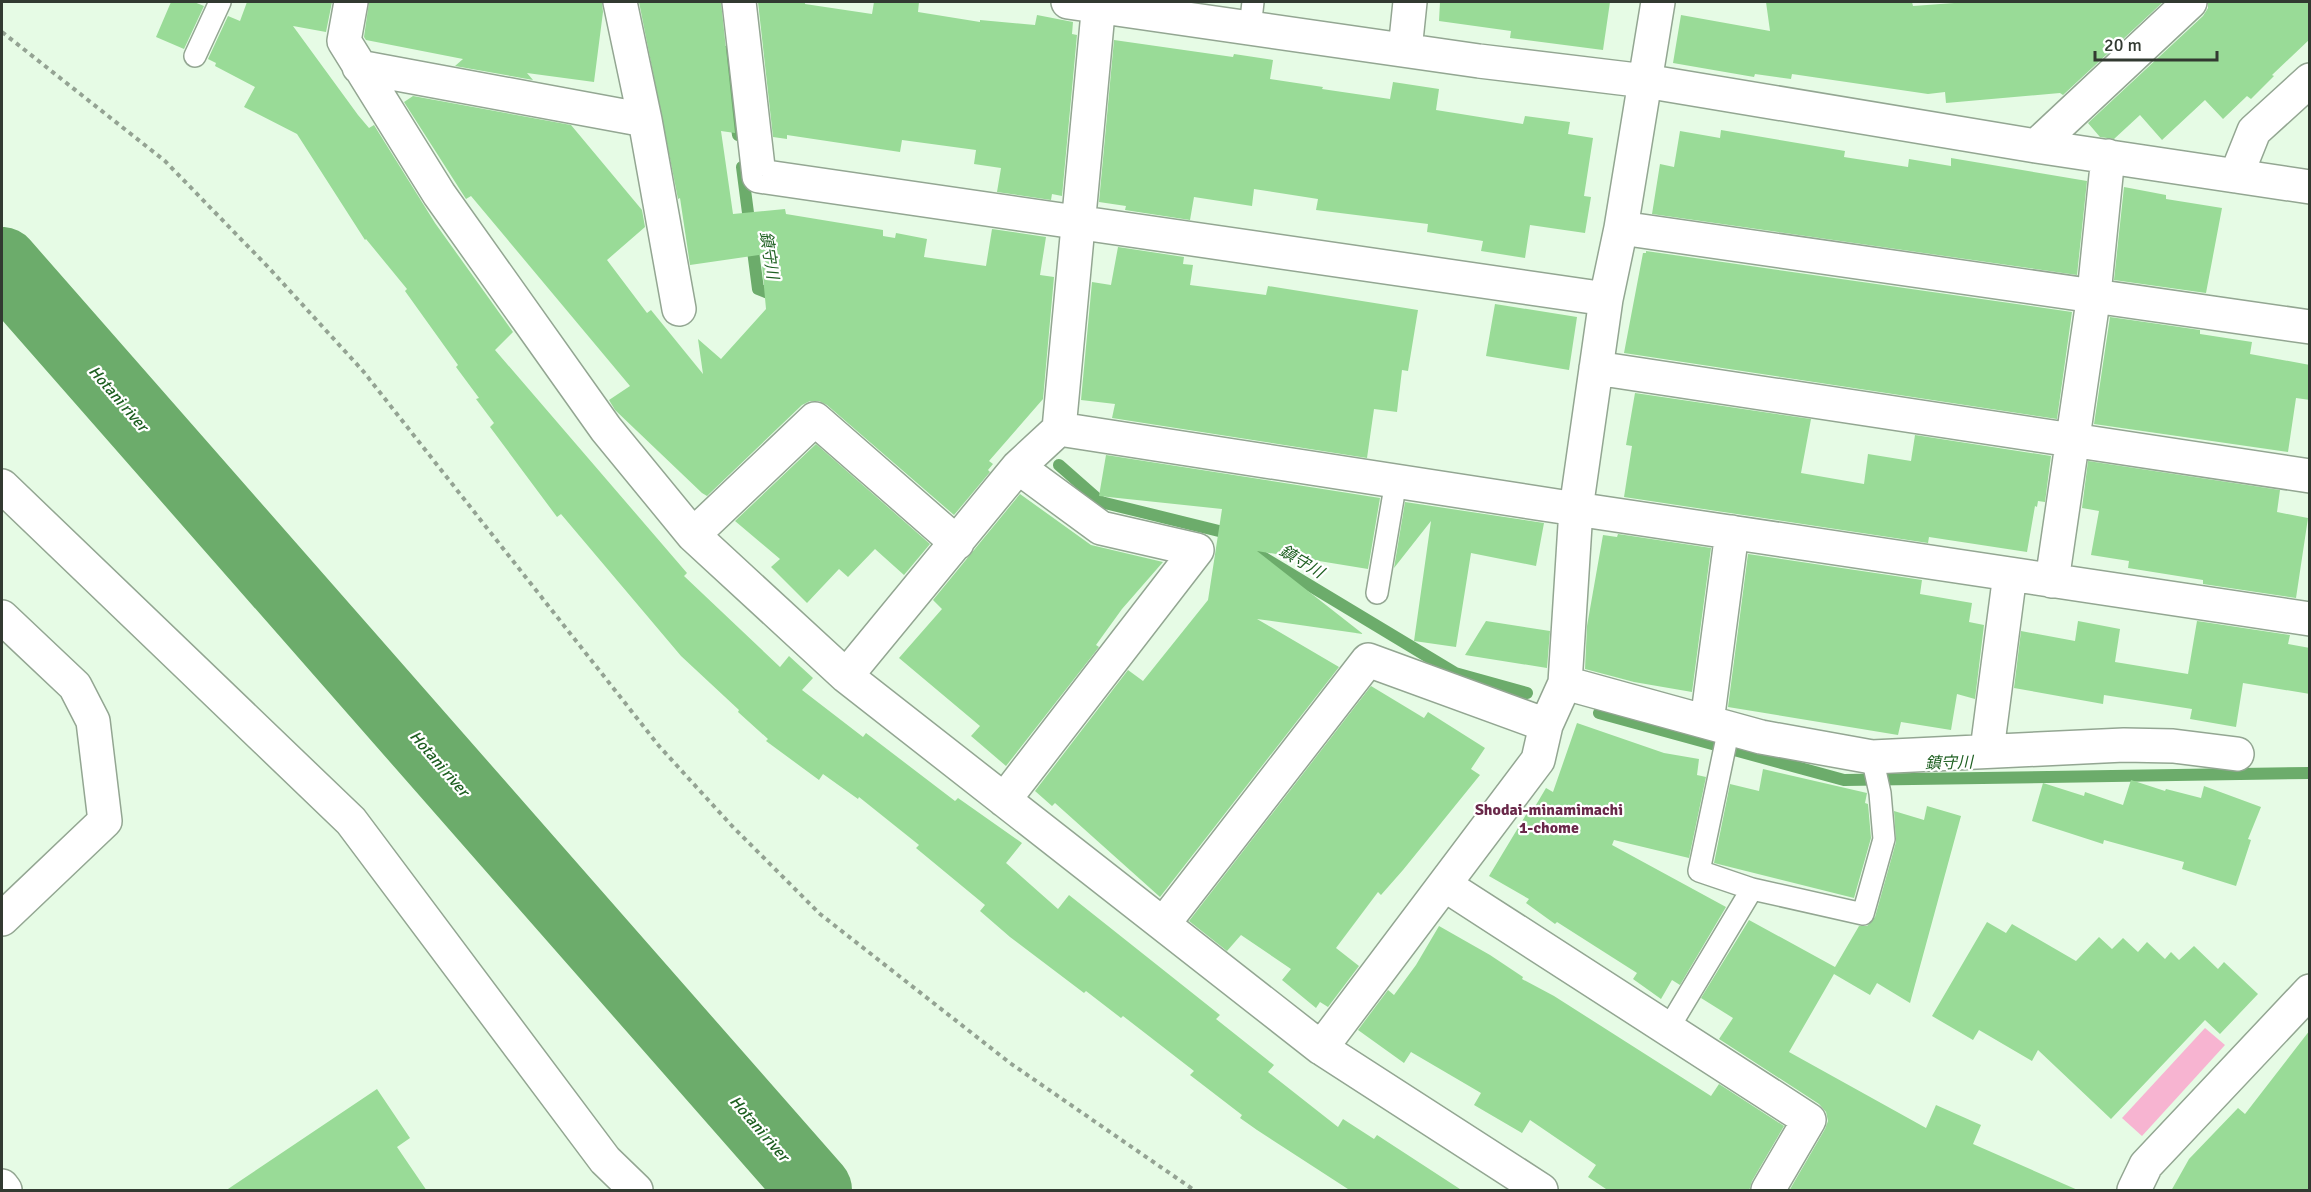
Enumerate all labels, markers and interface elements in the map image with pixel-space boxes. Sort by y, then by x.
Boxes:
scale bar [2095,24,2216,62]
text: 20 m [2104,34,2142,56]
water label: 鎮守川 [755,230,783,282]
water label: Hotani river [84,362,154,437]
water label: 鎮守川 [1276,541,1329,584]
water label: Hotani river [405,727,475,802]
water label: 鎮守川 [1925,753,1975,773]
district label: Shodai-minamimachi 1-chome [1475,800,1623,838]
water label: Hotani river [725,1092,795,1167]

